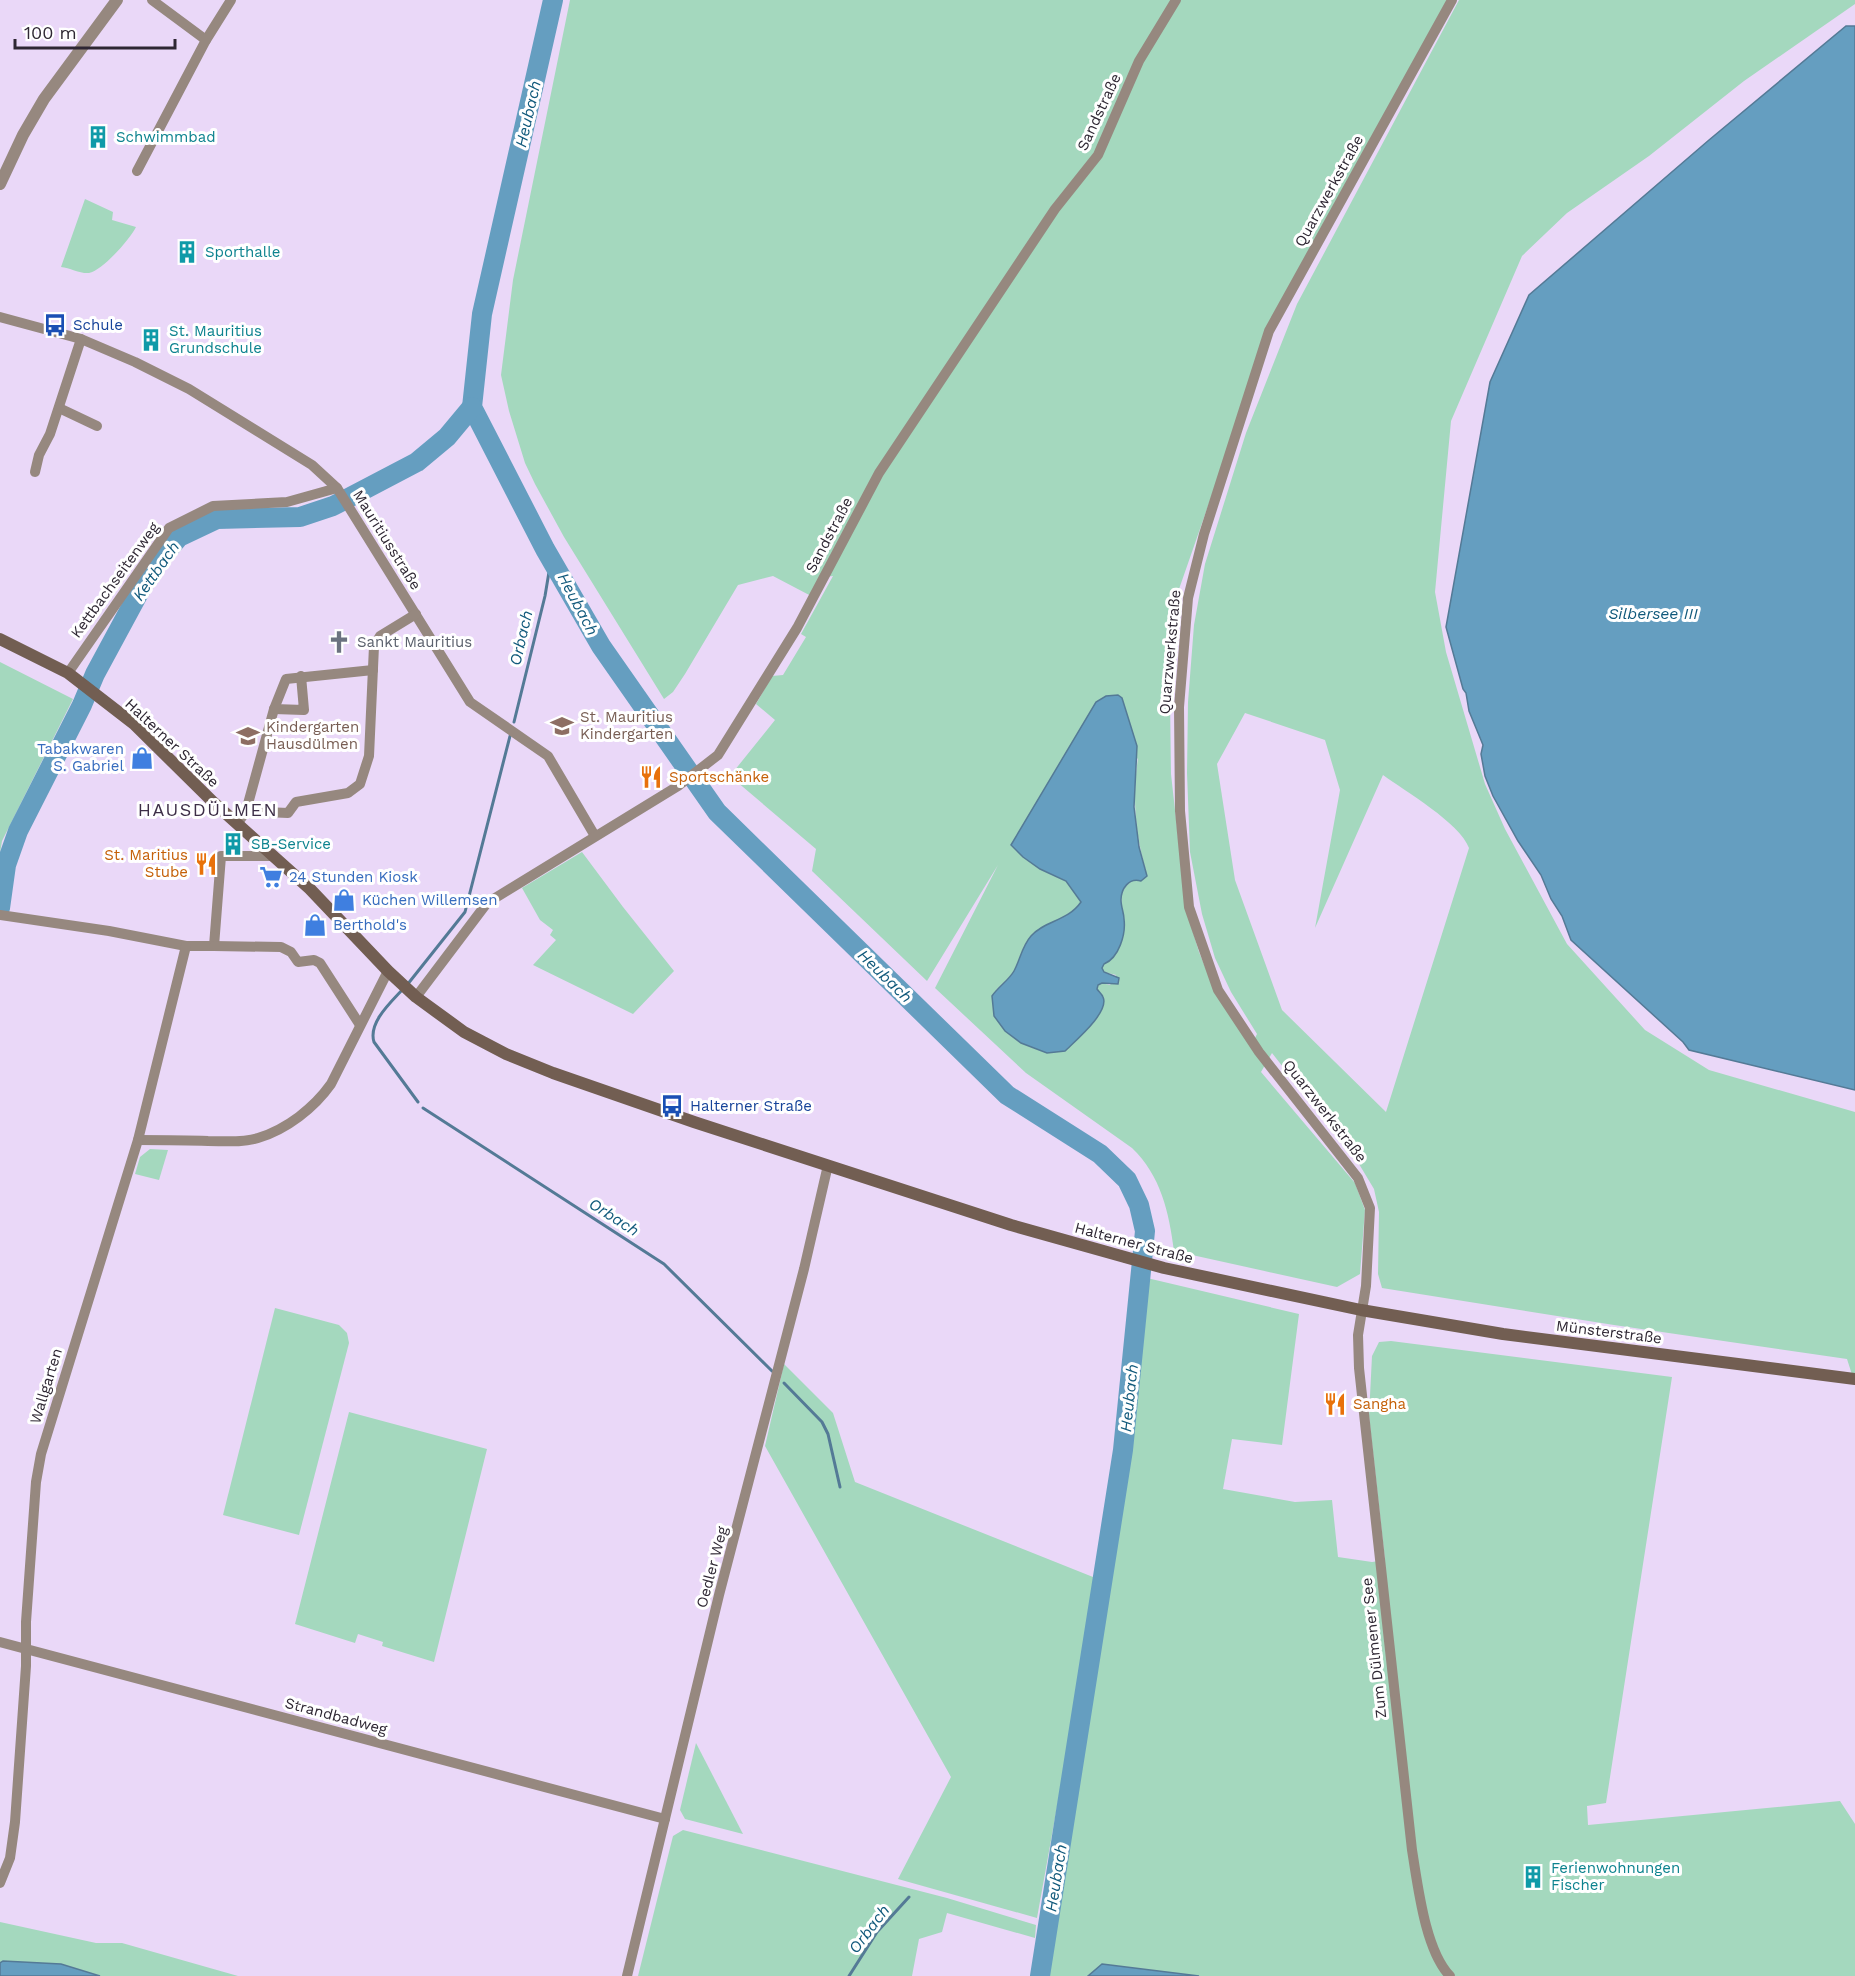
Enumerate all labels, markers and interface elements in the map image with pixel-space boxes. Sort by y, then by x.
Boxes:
scale bar [15,12,176,50]
text: 100 m [24,22,77,43]
street label: Sandstraße [1073,71,1125,153]
water label: Heubach [511,79,545,149]
building icon: Schwimmbad [85,124,111,150]
place label: Schwimmbad [116,128,216,146]
street label: Quarzwerkstraße [1291,132,1367,250]
building icon: Sporthalle [174,239,200,265]
place label: Sporthalle [205,243,281,261]
bus stop icon: Schule [42,312,68,338]
place label: Schule [73,316,123,334]
place label: St. Mauritius Grundschule [169,322,262,357]
building icon: St. Mauritius Grundschule [138,327,164,353]
street label: Mauritiusstraße [349,487,425,593]
street label: Sandstraße [802,494,856,576]
street label: Kettbachseitenweg [67,519,163,641]
water label: Kettbach [129,538,183,604]
water label: Heubach [554,570,602,638]
street label: Quarzwerkstraße [1156,589,1184,715]
water label: Silbersee III [1608,604,1698,623]
water label: Orbach [505,609,537,667]
church icon: Sankt Mauritius [326,629,352,655]
place label: Sankt Mauritius [357,633,472,651]
street label: Halterner Straße [121,695,223,791]
place label: St. Mauritius Kindergarten [580,708,673,743]
school or university icon: St. Mauritius Kindergarten [549,713,575,739]
place label: Kindergarten Hausdülmen [266,718,359,753]
school or university icon: Kindergarten Hausdülmen [235,723,261,749]
place label: Tabakwaren S. Gabriel [37,740,124,775]
shop icon: Tabakwaren S. Gabriel [129,745,155,771]
restaurant icon: Sportschänke [638,764,664,790]
place label: Sportschänke [669,768,769,786]
district label: HAUSDÜLMEN [138,799,278,820]
building icon: SB-Service [220,831,246,857]
place label: SB-Service [251,835,331,853]
place label: St. Maritius Stube [104,846,188,881]
restaurant icon: St. Maritius Stube [193,851,219,877]
supermarket icon: 24 Stunden Kiosk [258,864,284,890]
place label: 24 Stunden Kiosk [289,868,418,886]
shop icon: Küchen Willemsen [331,887,357,913]
place label: Küchen Willemsen [362,891,497,909]
shop icon: Berthold's [302,912,328,938]
place label: Berthold's [333,916,407,934]
water label: Heubach [854,946,916,1006]
street label: Quarzwerkstraße [1279,1056,1371,1166]
bus stop icon: Halterner Straße [659,1093,685,1119]
place label: Halterner Straße [690,1097,812,1115]
water label: Orbach [585,1194,643,1240]
street label: Halterner Straße [1073,1219,1195,1267]
street label: Münsterstraße [1555,1317,1663,1347]
street label: Wallgarten [26,1346,66,1426]
water label: Heubach [1116,1363,1142,1433]
restaurant icon: Sangha [1322,1391,1348,1417]
place label: Sangha [1353,1395,1407,1413]
street label: Oedler Weg [692,1524,732,1610]
street label: Zum Dülmener See [1358,1577,1390,1719]
street label: Strandbadweg [283,1694,389,1738]
water label: Heubach [1041,1843,1071,1913]
place label: Ferienwohnungen Fischer [1551,1859,1680,1894]
building icon: Ferienwohnungen Fischer [1520,1864,1546,1890]
water label: Orbach [845,1901,893,1957]

